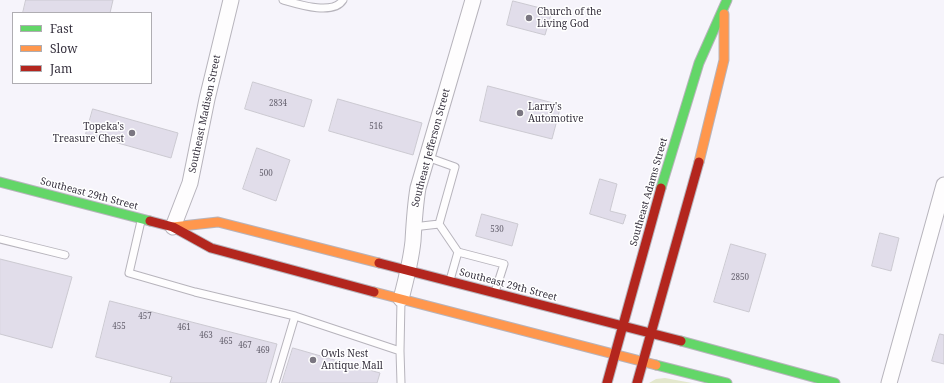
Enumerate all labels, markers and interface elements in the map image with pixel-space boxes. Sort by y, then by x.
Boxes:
place label: Church of the Living God [537,6,602,30]
legend [12,12,152,84]
marker: Church of the Living God [524,13,534,23]
text: Fast [50,20,73,37]
text: Slow [50,40,78,57]
street label: Southeast Madison Street [187,54,223,174]
text: Jam [50,60,72,77]
street label: Southeast Jefferson Street [409,87,453,209]
house number: 2834 [269,99,287,109]
place label: Larry's Automotive [528,101,584,124]
marker: Larry's Automotive [515,108,525,118]
place label: Topeka's Treasure Chest [53,121,124,144]
house number: 516 [369,122,383,132]
marker: Topeka's Treasure Chest [127,128,137,138]
street label: Southeast Adams Street [628,136,670,248]
house number: 500 [259,169,273,179]
street label: Southeast 29th Street [39,175,139,213]
house number: 530 [490,225,504,235]
street label: Southeast 29th Street [458,266,558,304]
house number: 2850 [731,273,749,283]
house number: 457 [138,312,152,322]
house number: 455 [112,322,126,332]
house number: 461 [177,323,191,333]
house number: 463 [199,331,213,341]
house number: 465 [219,337,233,347]
house number: 467 [238,341,252,351]
house number: 469 [256,346,270,356]
place label: Owls Nest Antique Mall [321,348,383,372]
marker: Owls Nest Antique Mall [308,355,318,365]

